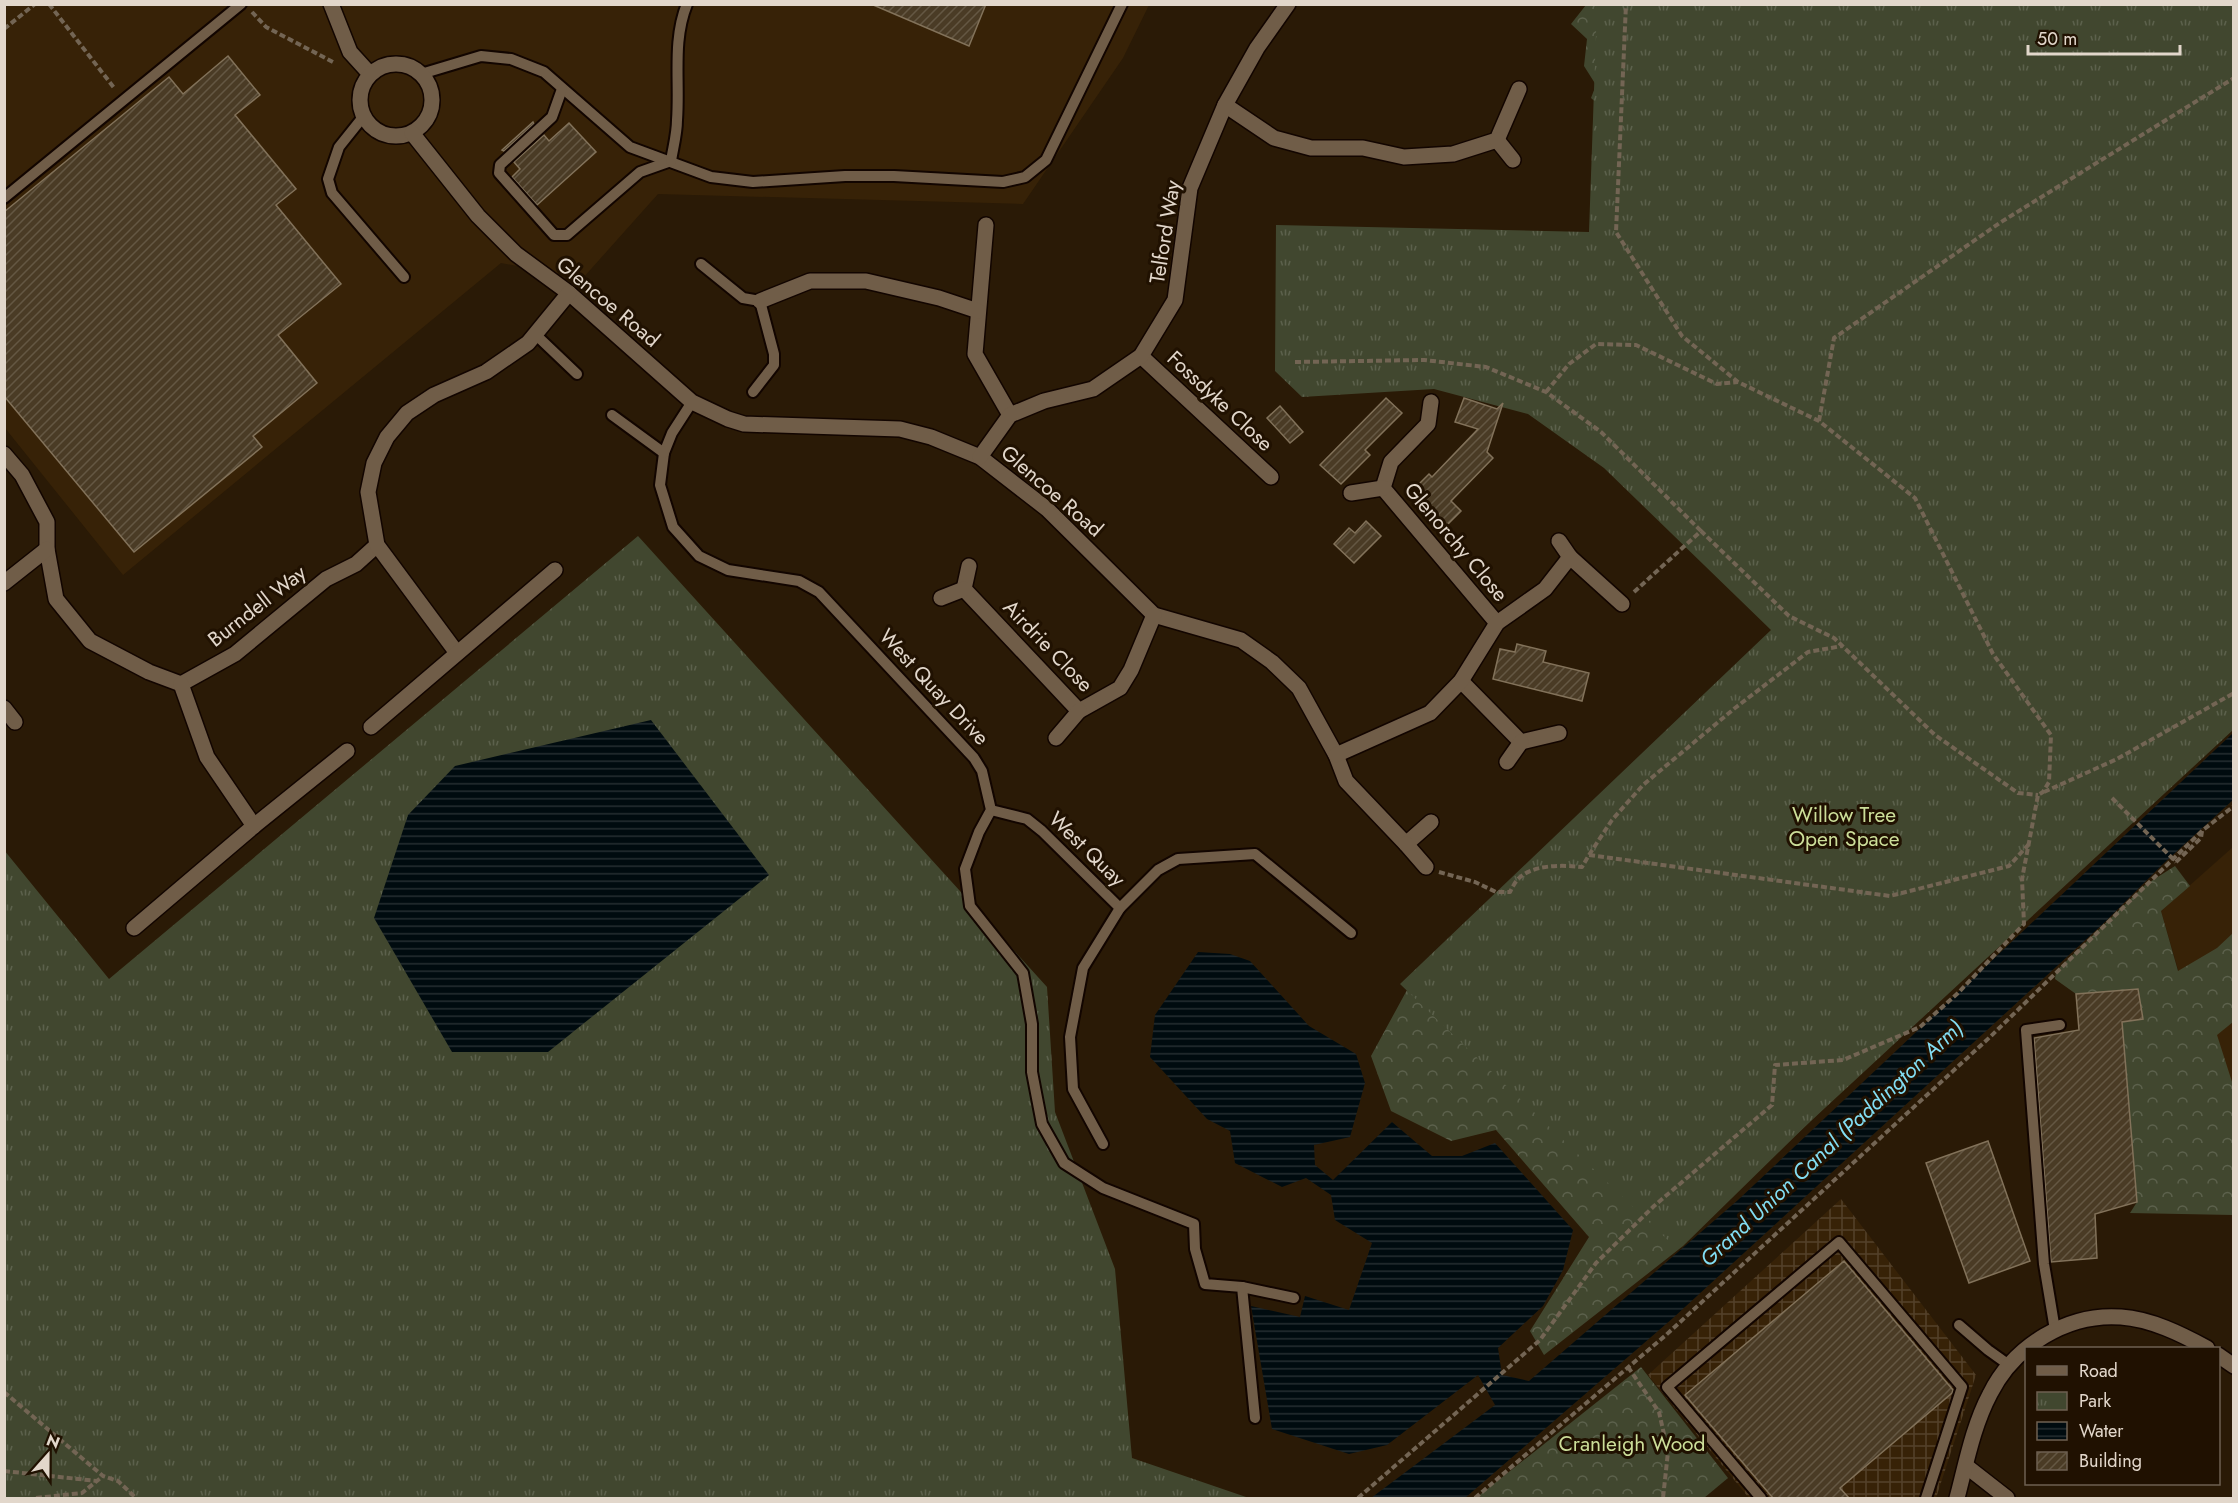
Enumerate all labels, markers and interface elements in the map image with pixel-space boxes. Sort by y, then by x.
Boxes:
scale bar [2028,18,2180,56]
text: 50 m [2037,26,2077,52]
street label: Telford Way [1142,177,1188,286]
street label: Glencoe Road [550,250,666,354]
street label: Fossdyke Close [1160,344,1280,458]
street label: Glencoe Road [994,438,1110,544]
street label: Glenorchy Close [1397,476,1515,608]
street label: Burndell Way [201,558,313,654]
street label: Airdrie Close [996,593,1100,699]
street label: West Quay Drive [872,622,996,752]
park label: Willow Tree Open Space [1788,800,1900,854]
street label: West Quay [1042,805,1133,894]
water label: Grand Union Canal (Paddington Arm) [1692,1012,1970,1274]
legend [2025,1347,2220,1485]
text: Road [2079,1358,2118,1384]
text: Park [2079,1388,2111,1414]
text: Water [2079,1418,2124,1444]
north arrow [18,1425,78,1485]
text: N [43,1428,63,1454]
park label: Cranleigh Wood [1558,1429,1706,1459]
text: Building [2079,1448,2142,1474]

